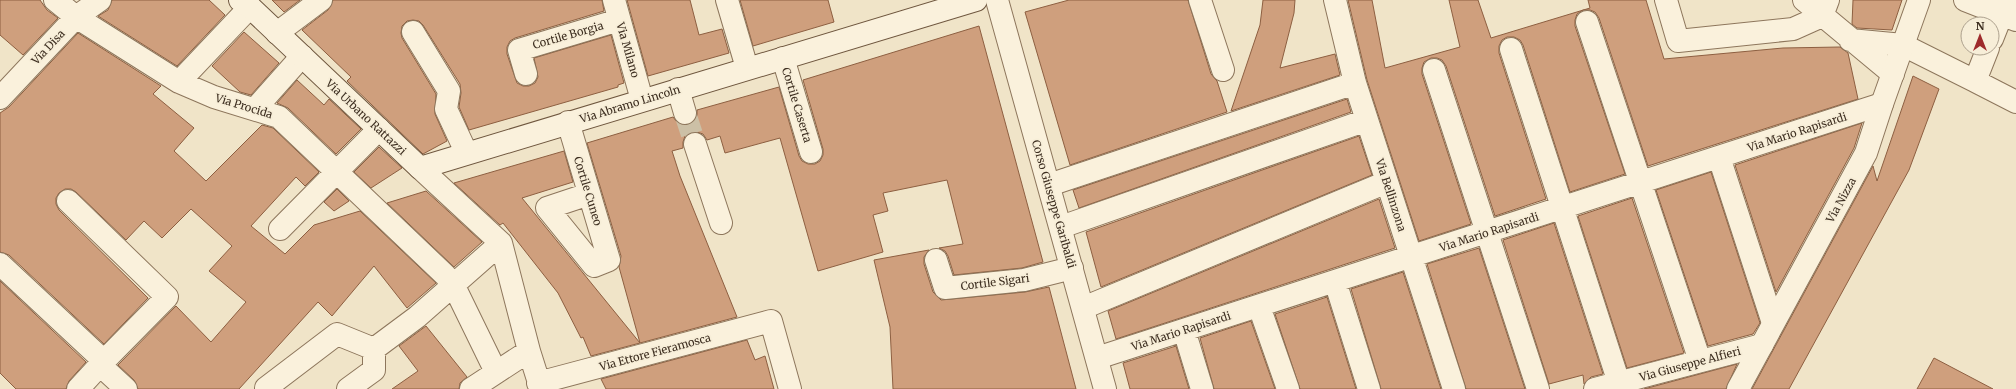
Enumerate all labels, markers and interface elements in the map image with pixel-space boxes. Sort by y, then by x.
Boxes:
north arrow [1960,16,2000,56]
street label: Cortile Borgia [531,18,605,52]
text: N [1976,19,1985,33]
street label: Via Milano [613,20,643,80]
street label: Via Disa [28,27,68,68]
street label: Cortile Caserta [779,66,815,144]
street label: Via Urbano Rattazzi [322,76,409,158]
street label: Via Abramo Lincoln [577,82,683,126]
street label: Via Procida [213,90,275,121]
street label: Via Mario Rapisardi [1745,109,1849,155]
street label: Corso Giuseppe Garibaldi [1029,138,1079,270]
street label: Cortile Cuneo [571,155,605,228]
street label: Via Bellinzona [1372,156,1409,233]
street label: Via Nizza [1822,175,1859,226]
street label: Via Mario Rapisardi [1437,209,1541,255]
street label: Cortile Sigari [960,271,1031,293]
street label: Via Mario Rapisardi [1129,308,1233,354]
street label: Via Ettore Fieramosca [597,330,712,374]
street label: Via Giuseppe Alfieri [1637,344,1743,385]

